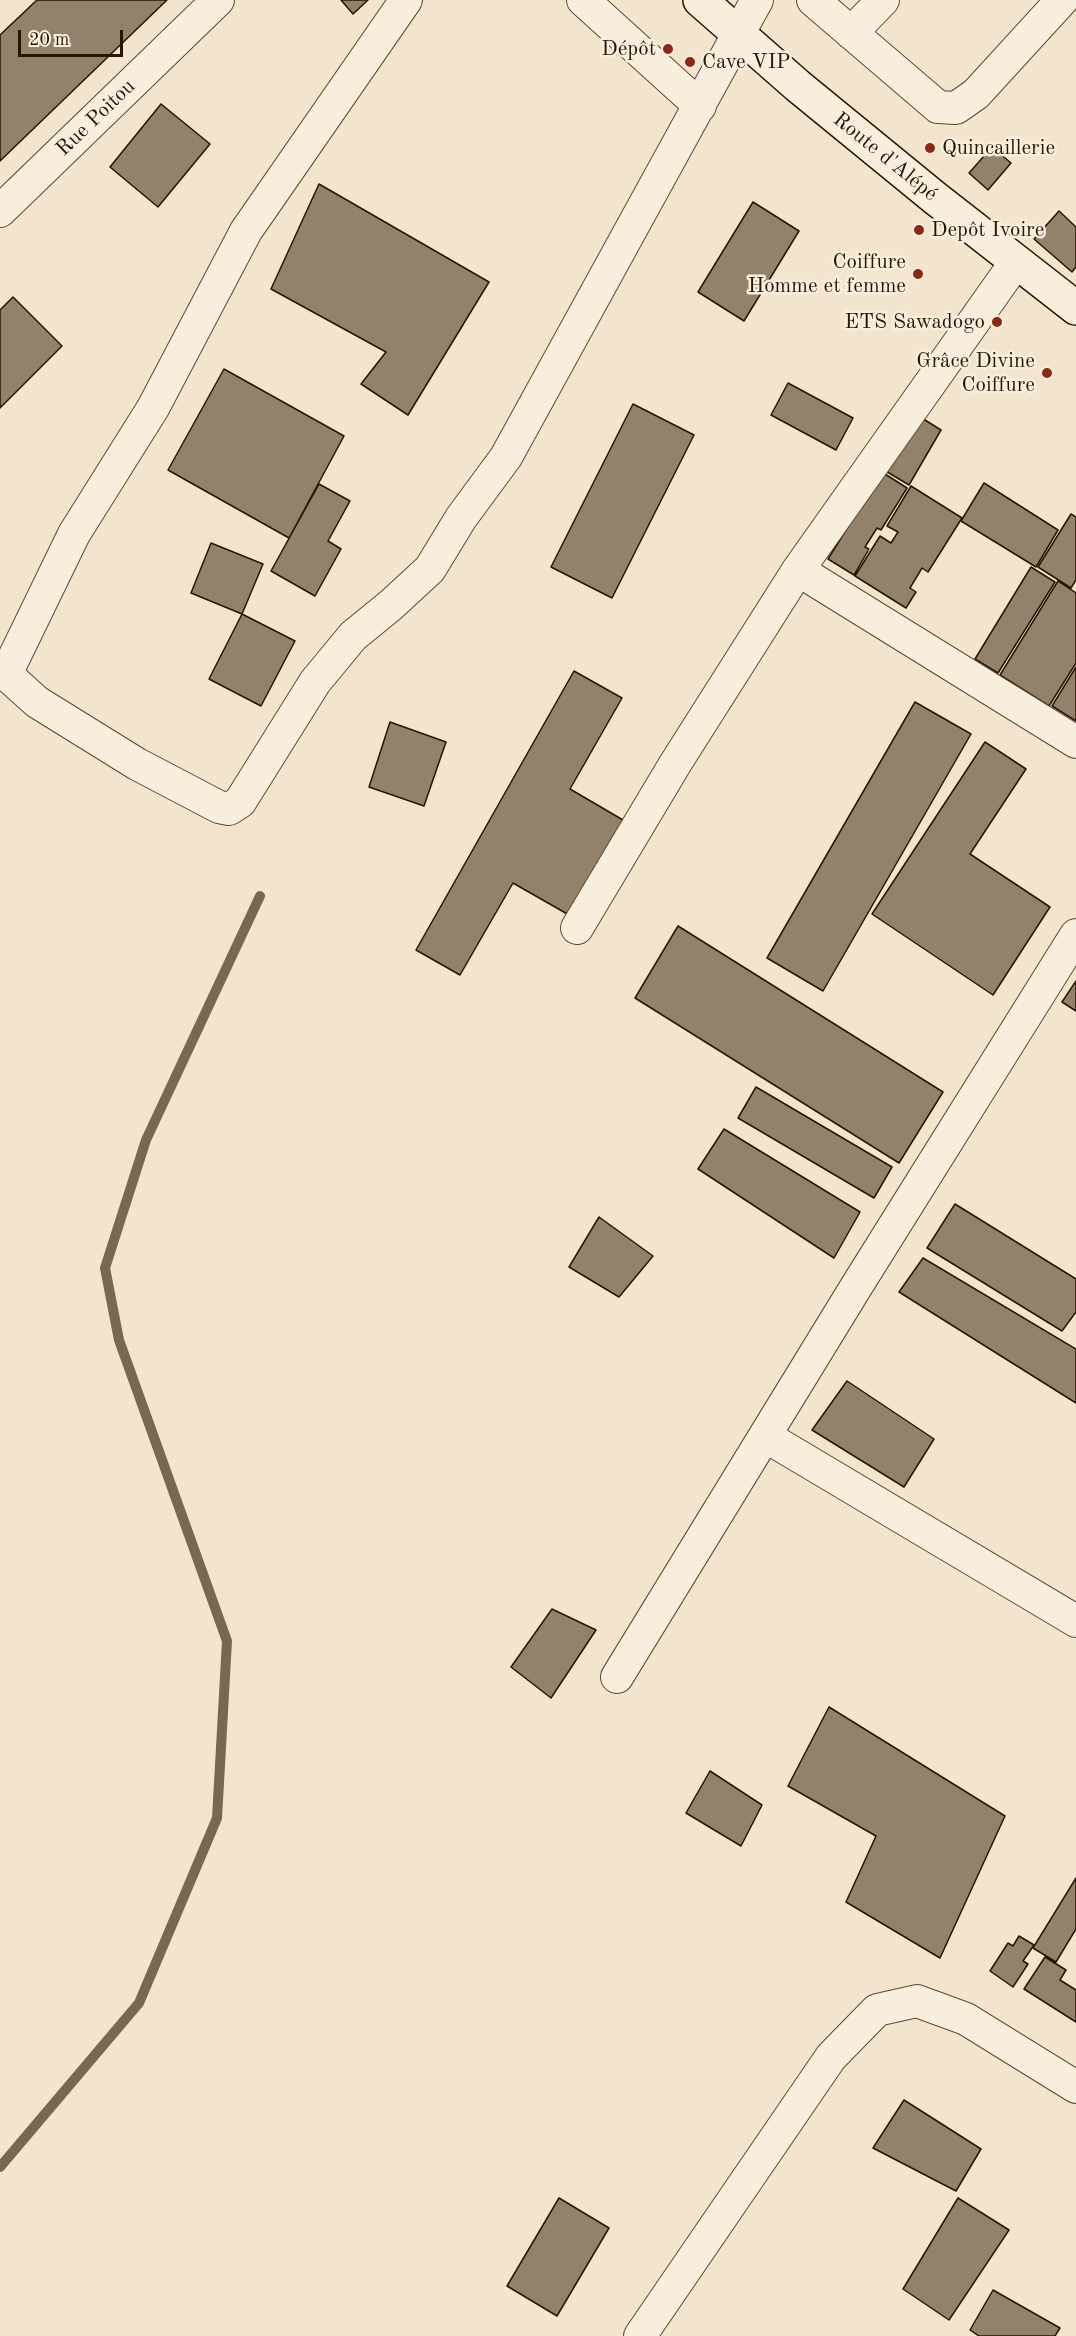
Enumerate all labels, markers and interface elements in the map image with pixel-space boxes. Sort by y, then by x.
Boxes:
scale bar [21,18,126,56]
text: 20 m [29,31,69,49]
place label: Dépôt [601,36,656,62]
marker: Dépôt [661,42,675,56]
place label: Cave VIP [702,49,790,75]
marker: Cave VIP [683,55,697,69]
street label: Rue Poitou [51,74,141,162]
street label: Route d'Alépé [828,107,942,207]
place label: Quincaillerie [942,135,1055,161]
marker: Quincaillerie [923,141,937,155]
place label: Depôt Ivoire [931,217,1044,243]
marker: Depôt Ivoire [912,223,926,237]
place label: Coiffure Homme et femme [748,249,906,299]
marker: Coiffure Homme et femme [911,267,925,281]
place label: ETS Sawadogo [845,309,985,335]
marker: ETS Sawadogo [990,315,1004,329]
place label: Grâce Divine Coiffure [916,348,1035,398]
marker: Grâce Divine Coiffure [1040,366,1054,380]

